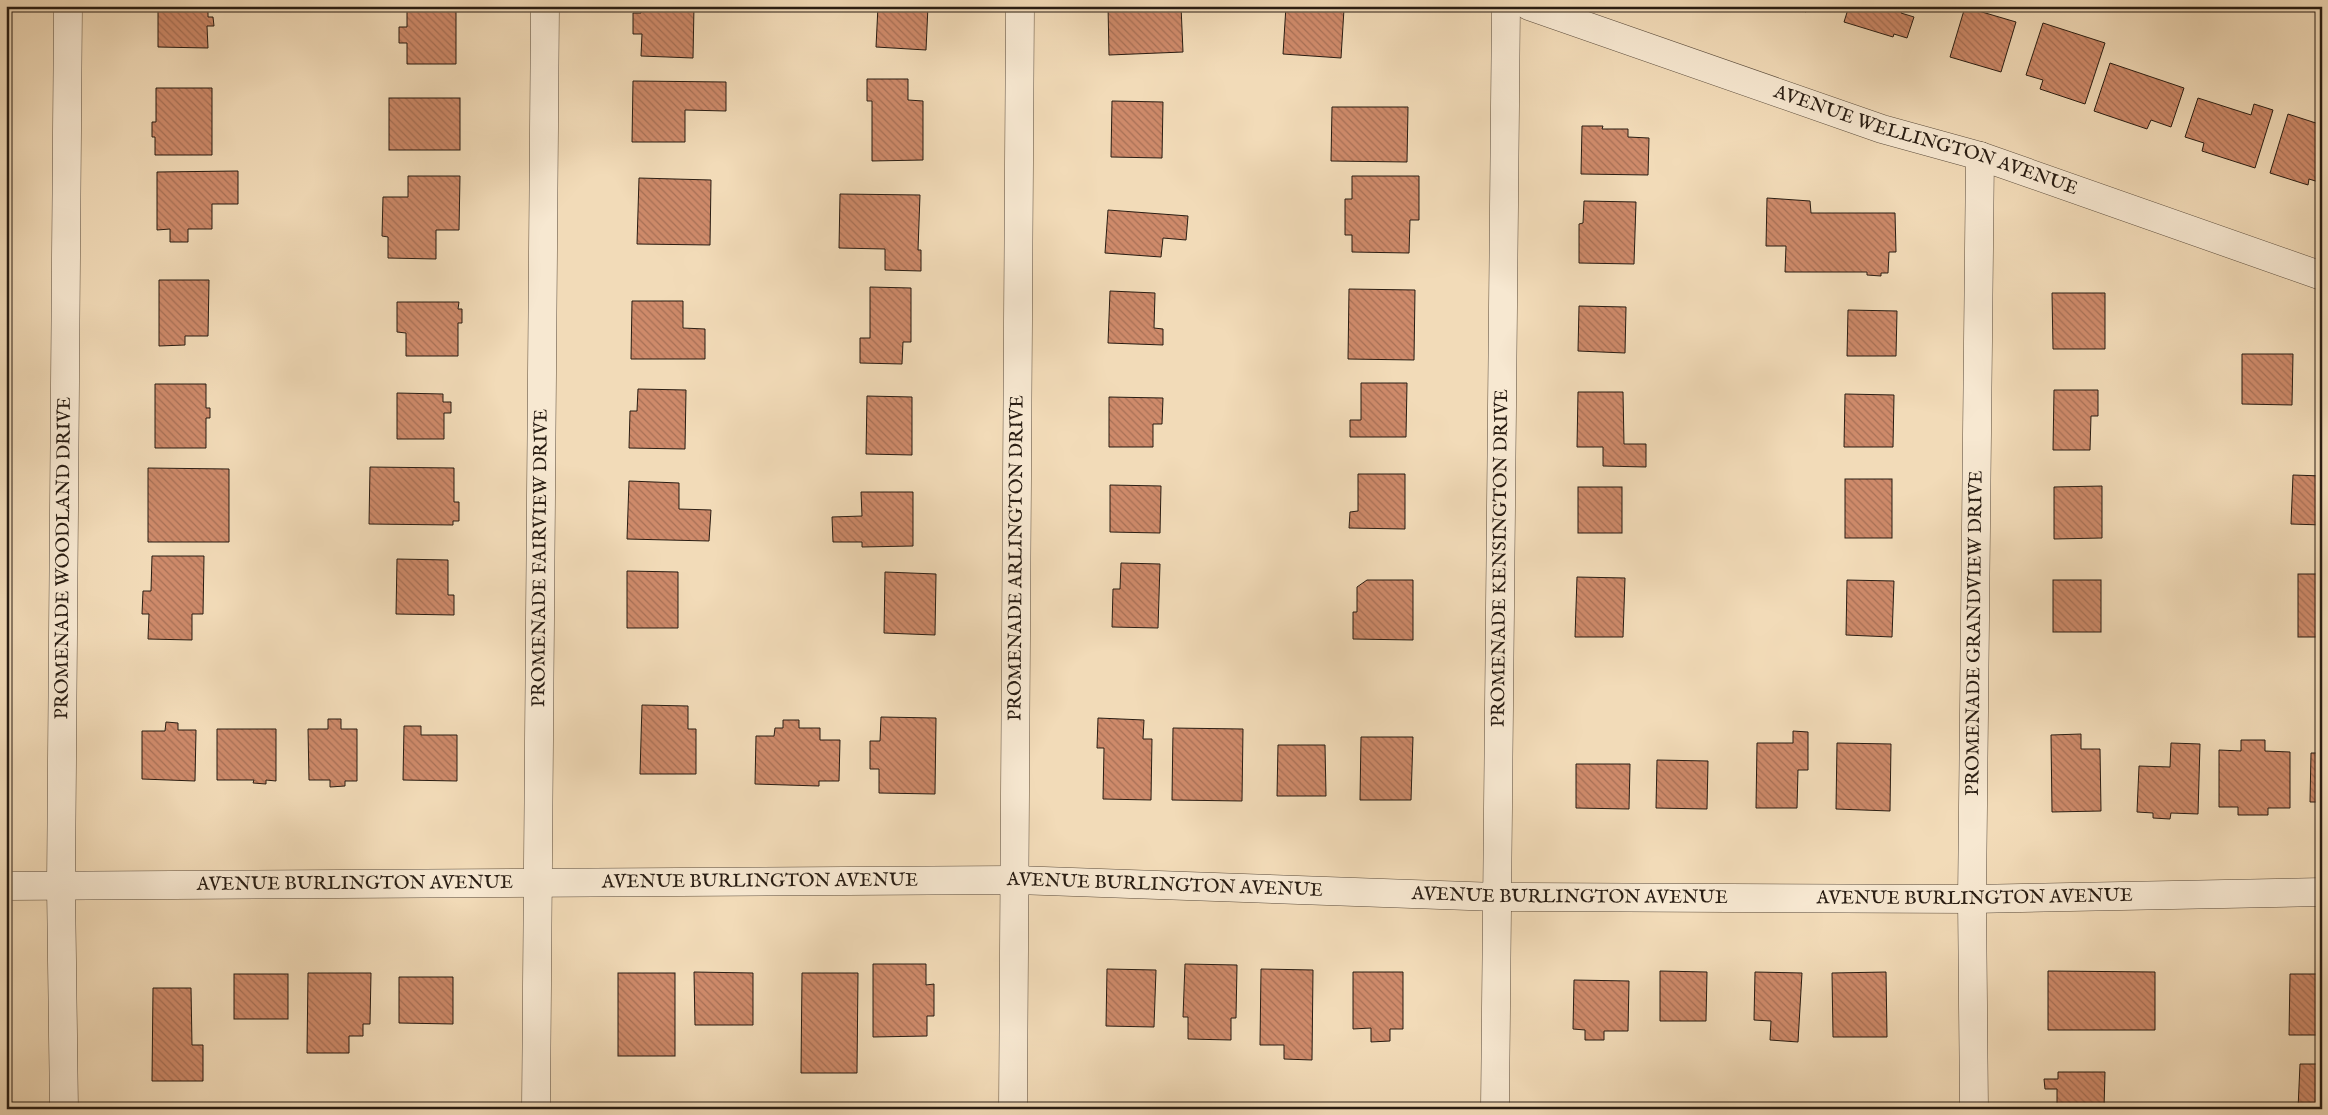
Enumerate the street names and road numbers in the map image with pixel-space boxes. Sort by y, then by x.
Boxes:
street label: AVENUE WELLINGTON AVENUE [1769,80,2081,201]
street label: PROMENADE KENSINGTON DRIVE [1487,389,1514,727]
street label: PROMENADE ARLINGTON DRIVE [1003,395,1030,721]
street label: PROMENADE WOODLAND DRIVE [50,397,77,719]
street label: PROMENADE FAIRVIEW DRIVE [527,409,554,707]
street label: PROMENADE GRANDVIEW DRIVE [1961,470,1989,796]
street label: AVENUE BURLINGTON AVENUE [1006,868,1323,903]
street label: AVENUE BURLINGTON AVENUE [601,869,918,894]
street label: AVENUE BURLINGTON AVENUE [196,871,513,897]
street label: AVENUE BURLINGTON AVENUE [1410,882,1728,910]
street label: AVENUE BURLINGTON AVENUE [1815,884,2133,911]

